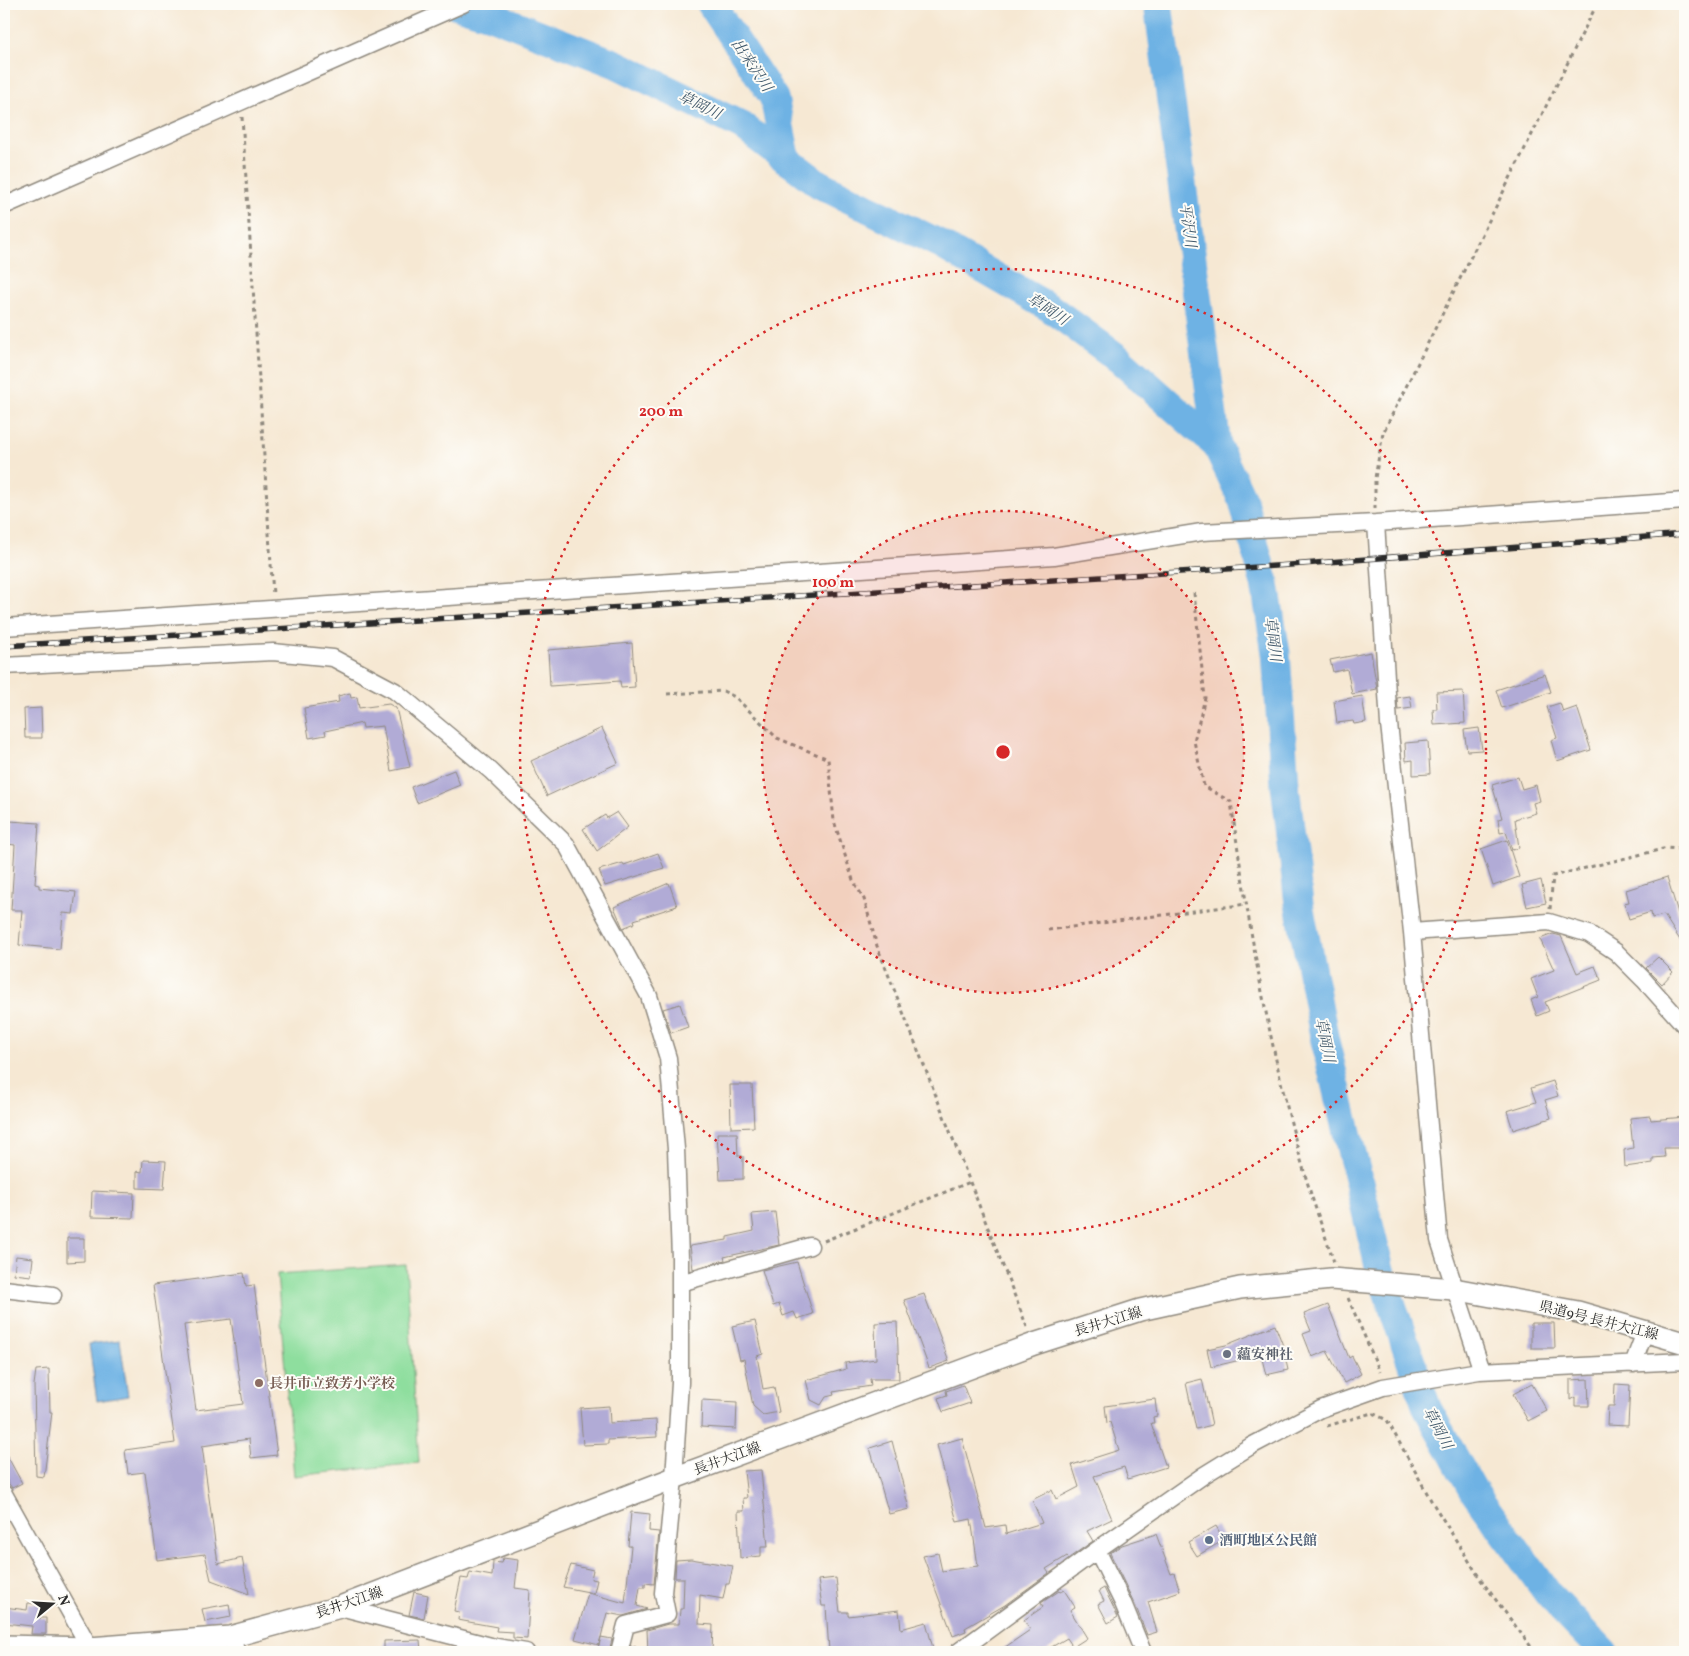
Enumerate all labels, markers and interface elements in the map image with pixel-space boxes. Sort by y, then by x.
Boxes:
water label: 出来沢川 [725,35,777,98]
water label: 草岡川 [675,87,726,127]
water label: 平沢川 [1173,201,1200,251]
water label: 草岡川 [1023,289,1073,332]
text: 200 m [639,402,683,423]
text: 100 m [812,573,855,594]
water label: 草岡川 [1258,615,1285,665]
centre of rings [994,743,1012,761]
water label: 草岡川 [1309,1016,1339,1066]
street label: 県道9号 長井大江線 [1537,1297,1660,1345]
street label: 長井大江線 [1072,1303,1145,1342]
place label: 蘊安神社 [1237,1346,1293,1365]
marker: 蘊安神社 [1221,1348,1233,1360]
place label: 長井市立致芳小学校 [269,1375,395,1394]
marker: 長井市立致芳小学校 [253,1377,265,1389]
water label: 草岡川 [1417,1404,1457,1455]
street label: 長井大江線 [691,1439,764,1480]
place label: 酒町地区公民館 [1219,1532,1317,1551]
marker: 酒町地区公民館 [1203,1534,1215,1546]
north arrow [28,1578,78,1628]
street label: 長井大江線 [313,1583,386,1624]
text: N [52,1593,74,1608]

